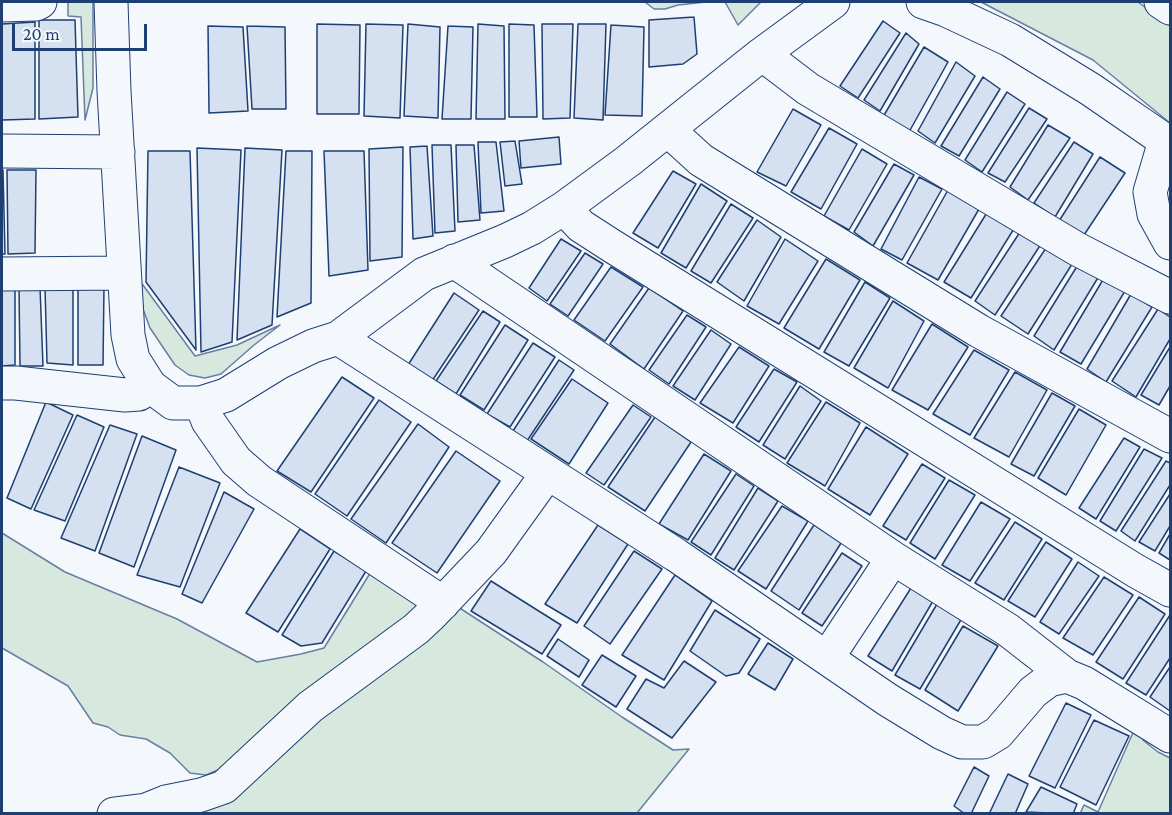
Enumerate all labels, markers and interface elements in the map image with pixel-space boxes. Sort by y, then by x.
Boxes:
scale bar [15,12,150,50]
text: 20 m [23,24,60,44]

